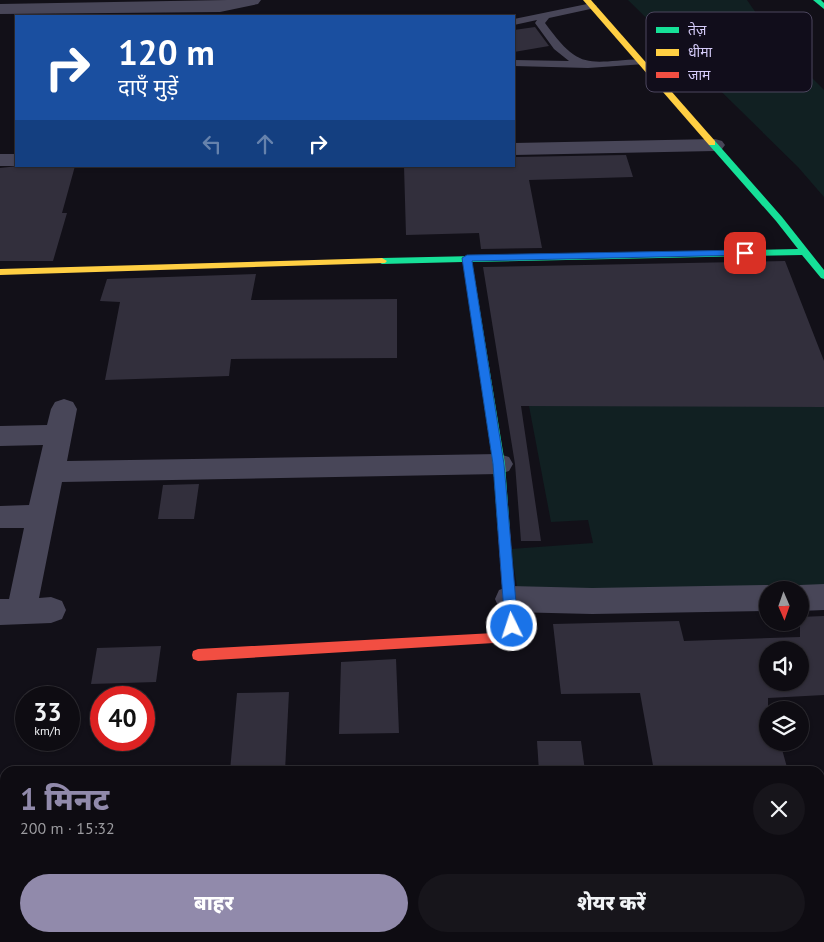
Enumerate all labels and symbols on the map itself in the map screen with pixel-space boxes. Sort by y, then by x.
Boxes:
legend [646,12,812,92]
text: तेज़ [688,21,707,39]
text: धीमा [688,43,713,61]
text: जाम [688,66,711,84]
pin [724,232,766,274]
north arrow [759,581,809,631]
position arrow [485,599,537,651]
speed limit sign: 40 [90,686,155,751]

